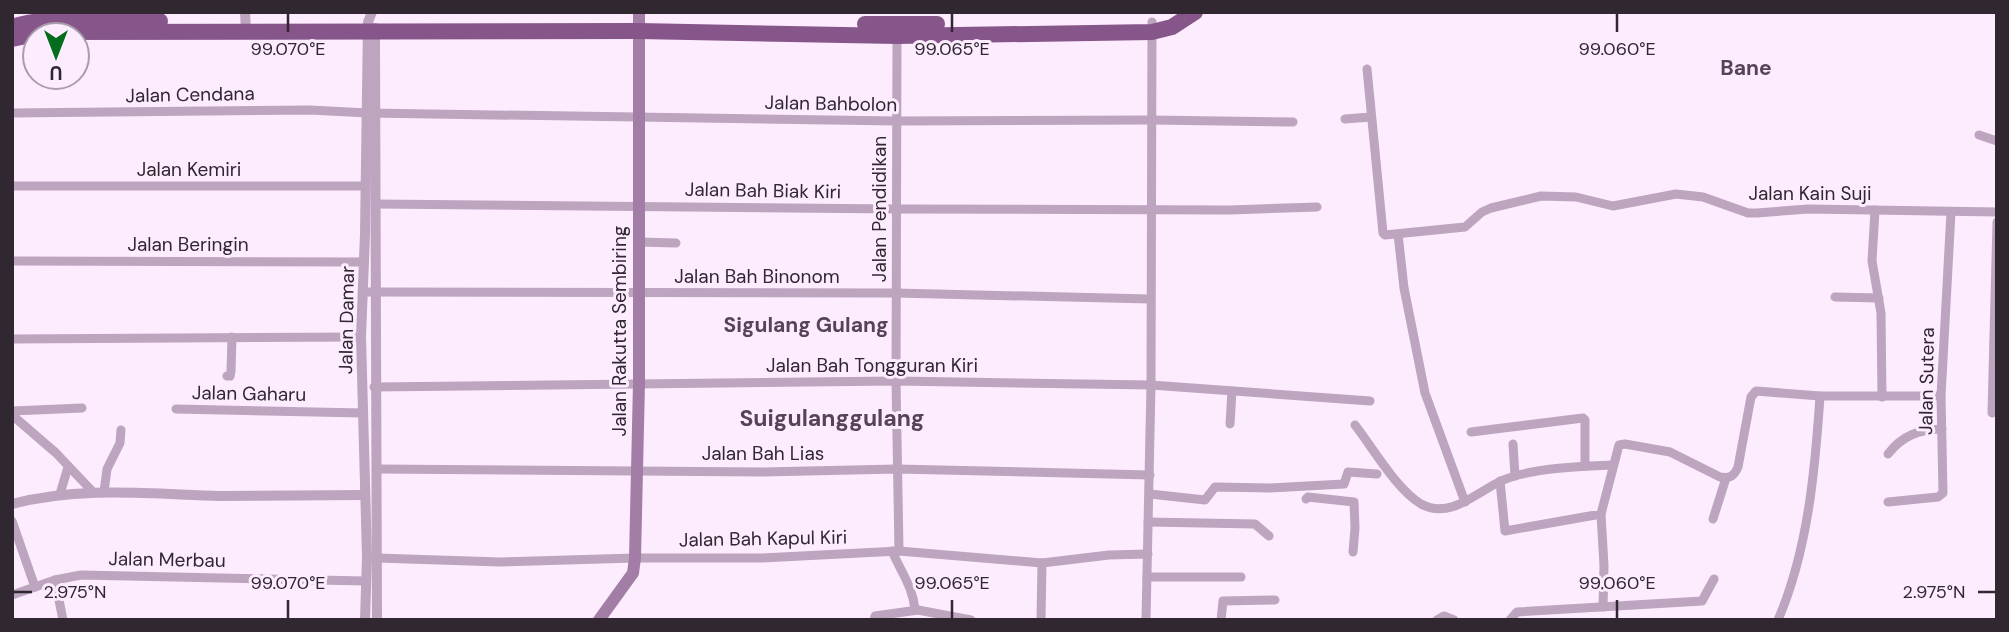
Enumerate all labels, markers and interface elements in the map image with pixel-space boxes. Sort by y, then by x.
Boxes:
north arrow [21,21,91,91]
text: 99.070°E [251,37,326,61]
text: 99.065°E [914,37,990,61]
text: 99.060°E [1578,37,1656,61]
district label: Bane [1720,54,1772,82]
text: U [49,60,63,85]
street label: Jalan Cendana [125,81,255,108]
street label: Jalan Bahbolon [764,90,898,117]
street label: Jalan Pendidikan [867,136,892,282]
street label: Jalan Kemiri [137,157,241,182]
street label: Jalan Bah Biak Kiri [685,177,841,204]
street label: Jalan Kain Suji [1748,181,1872,206]
street label: Jalan Rakutta Sembiring [607,225,632,436]
street label: Jalan Beringin [127,232,249,257]
street label: Jalan Bah Binonom [674,264,840,289]
street label: Jalan Damar [333,266,360,374]
district label: Sigulang Gulang [724,311,888,339]
street label: Jalan Sutera [1913,327,1940,435]
street label: Jalan Bah Tongguran Kiri [766,353,978,378]
street label: Jalan Gaharu [192,380,306,407]
district label: Suigulanggulang [739,403,925,433]
street label: Jalan Bah Lias [702,441,824,466]
street label: Jalan Bah Kapul Kiri [679,525,847,552]
street label: Jalan Merbau [108,546,226,573]
text: 99.070°E [251,571,326,595]
text: 99.065°E [914,571,990,595]
text: 99.060°E [1578,571,1656,595]
text: 2.975°N [44,580,106,604]
text: 2.975°N [1903,580,1965,604]

